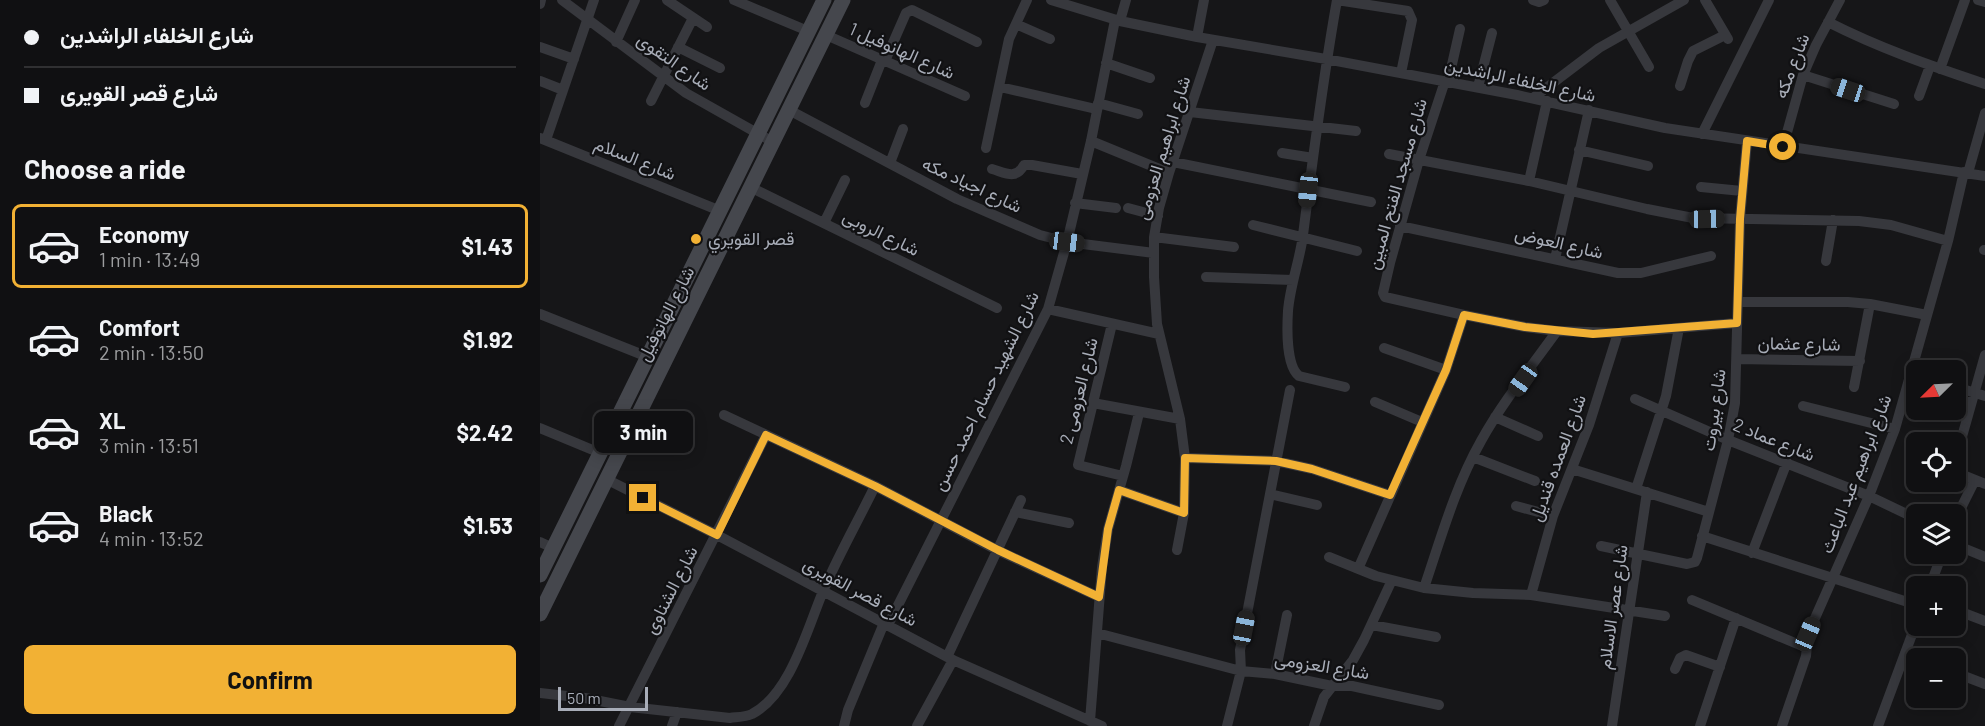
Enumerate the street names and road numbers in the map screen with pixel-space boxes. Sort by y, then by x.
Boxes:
street label: شارع الهانوفيل 1 [845,17,959,85]
street label: شارع التقوى [632,28,716,96]
street label: شارع مكه [1769,30,1815,102]
street label: شارع الخلفاء الراشدين [1442,52,1598,108]
street label: شارع ابراهيم العزومى [1130,73,1196,223]
street label: شارع مسجد الفتح المبين [1361,96,1433,272]
street label: شارع السلام [591,132,679,186]
street label: شارع اجياد مكه [918,151,1026,219]
street label: شارع الروبى [839,204,923,262]
street label: شارع العوض [1512,221,1606,265]
street label: شارع الهانوفيل [632,262,700,366]
street label: شارع الشهيد حسام احمد حسن [927,287,1045,495]
street label: شارع عثمان [1757,331,1841,357]
street label: شارع العزومى 2 [1054,335,1104,447]
street label: شارع بيروت [1696,367,1732,453]
street label: شارع العمده قنديل [1524,391,1592,525]
street label: شارع ابراهيم عبد الباعث [1815,391,1897,557]
street label: شارع عماد 2 [1730,413,1818,467]
street label: شارع الشناوى [639,542,703,638]
street label: شارع عصر الاسلام [1592,543,1634,671]
street label: شارع قصر القويرى [799,552,921,632]
street label: شارع العزومى [1273,647,1371,685]

